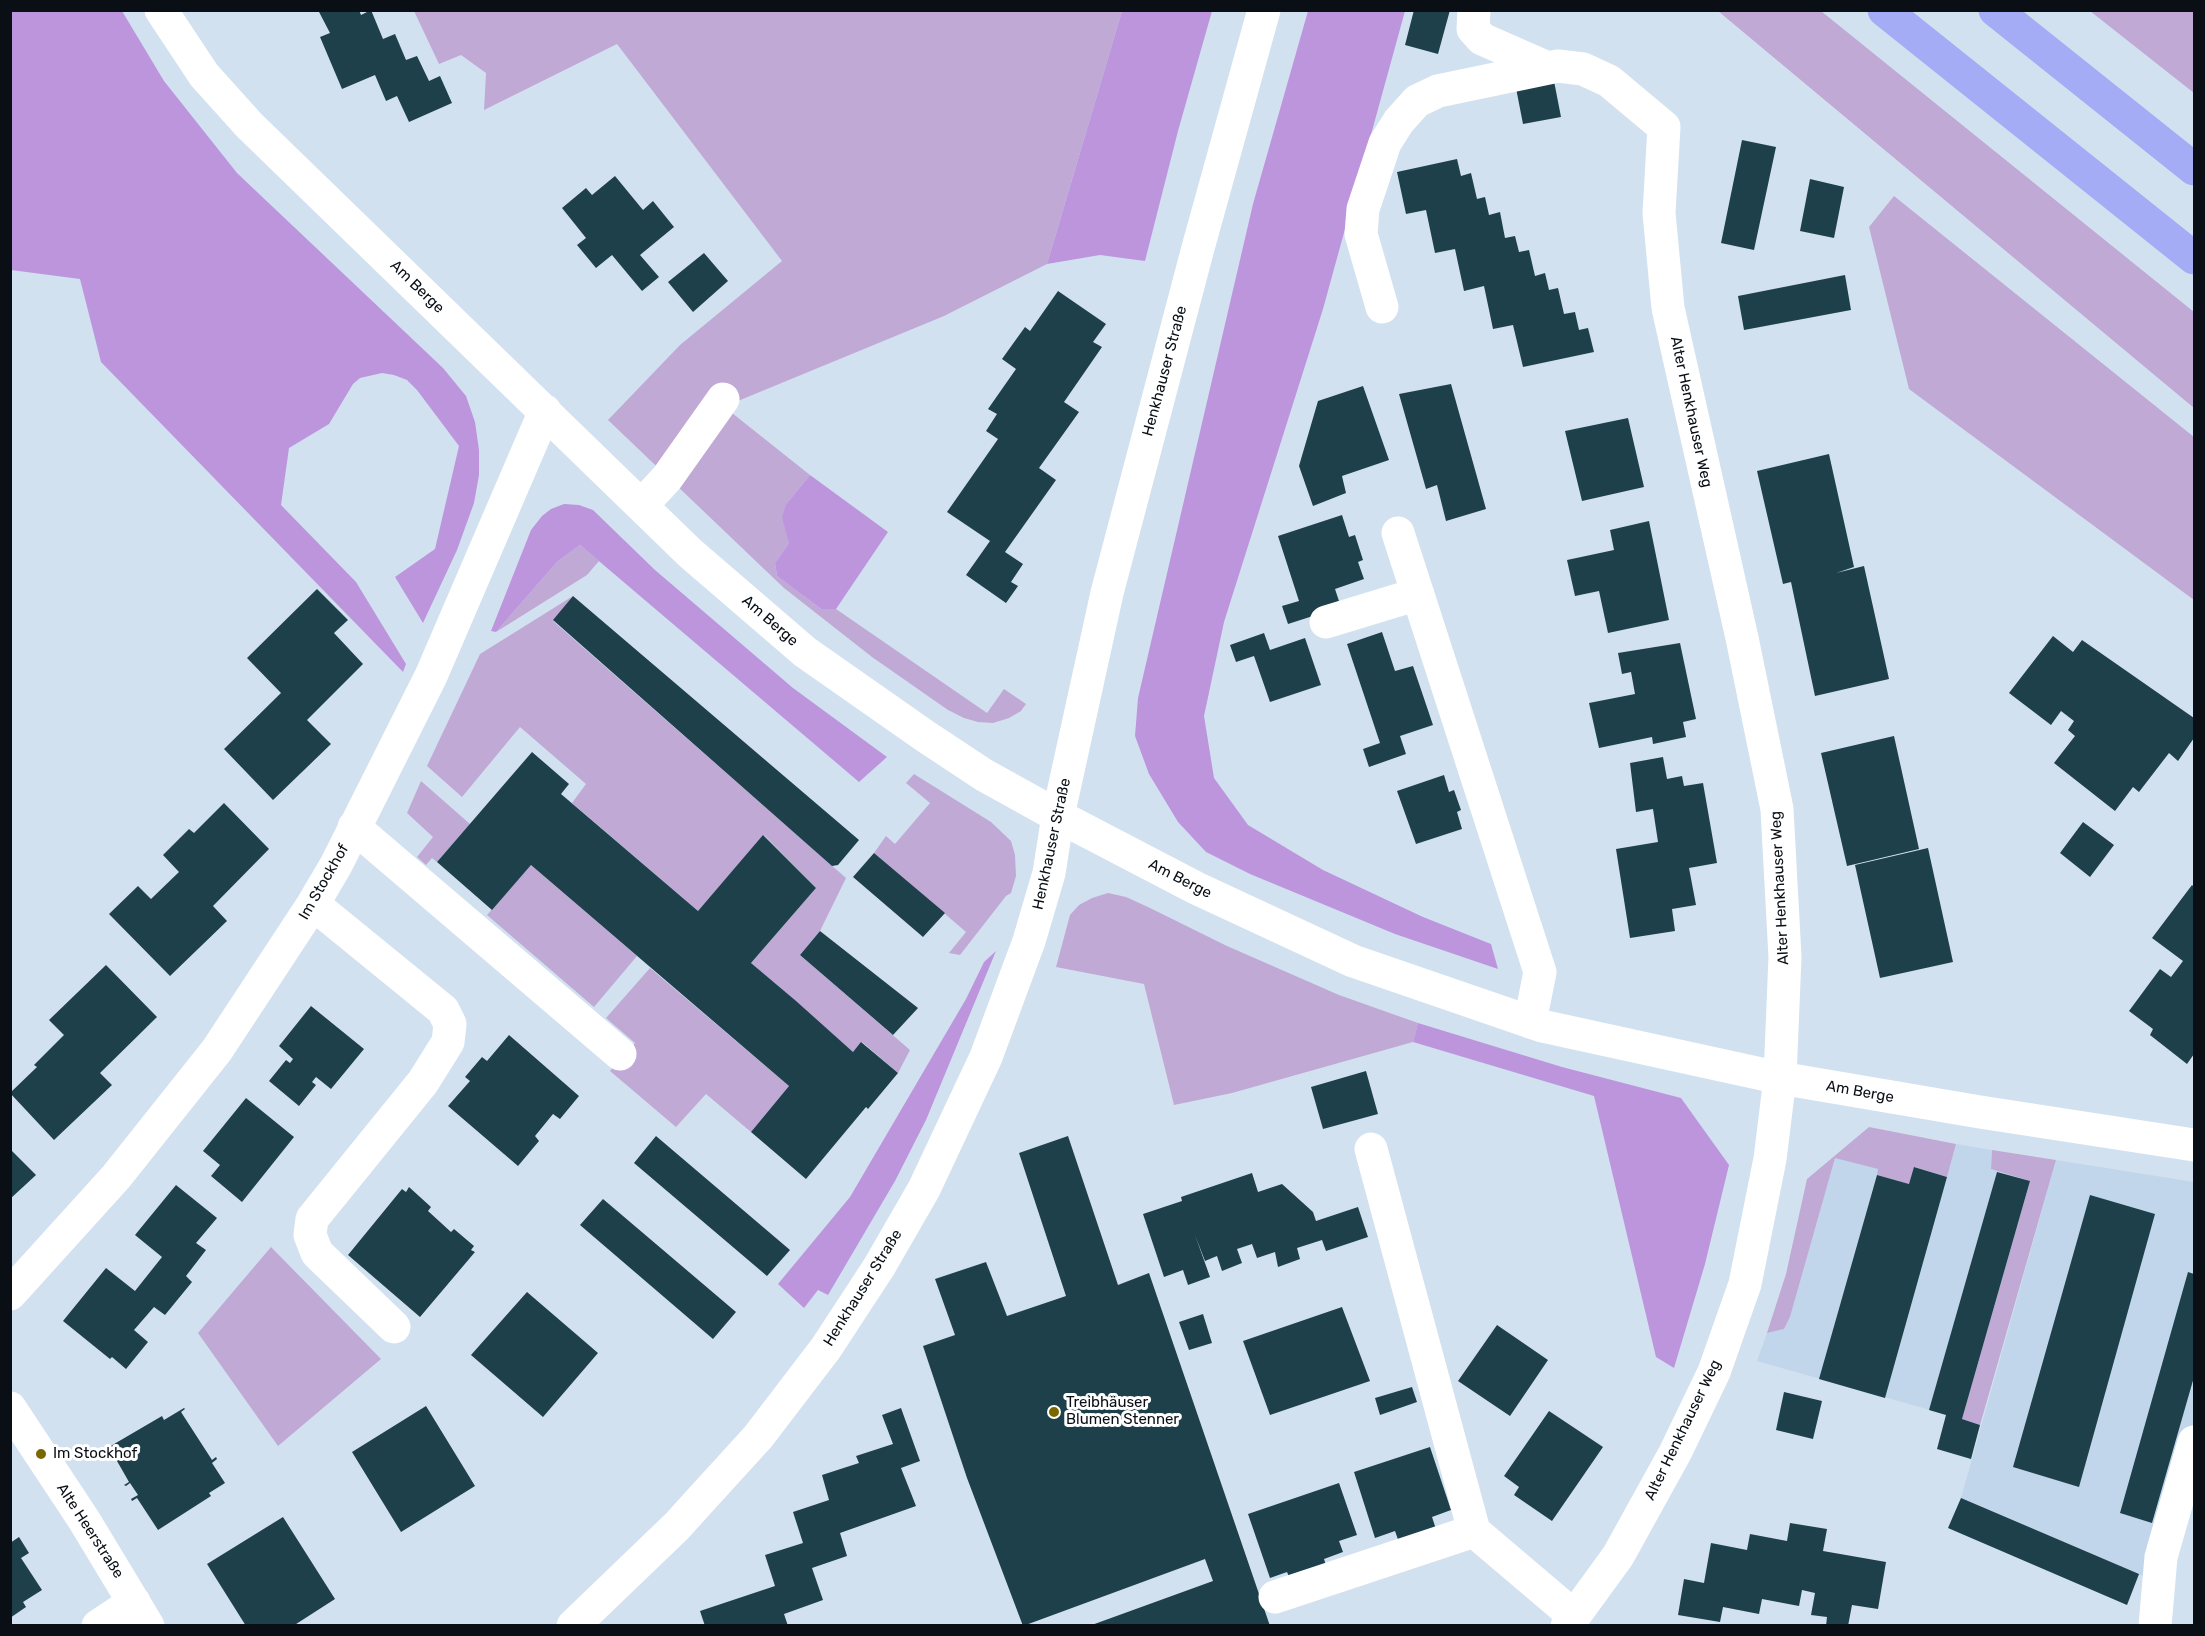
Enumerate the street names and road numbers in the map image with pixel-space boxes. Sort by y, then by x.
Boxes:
street label: Am Berge [386,257,448,317]
street label: Henkhauser Straße [1139,304,1191,438]
street label: Alter Henkhauser Weg [1666,335,1716,489]
street label: Am Berge [738,592,802,650]
street label: Henkhauser Straße [1029,777,1075,911]
street label: Alter Henkhauser Weg [1767,811,1793,965]
street label: Im Stockhof [295,841,353,923]
street label: Am Berge [1145,855,1215,903]
street label: Am Berge [1825,1077,1895,1107]
street label: Henkhauser Straße [820,1226,906,1350]
street label: Alter Henkhauser Weg [1641,1357,1725,1503]
street label: Alte Heerstraße [53,1480,127,1582]

